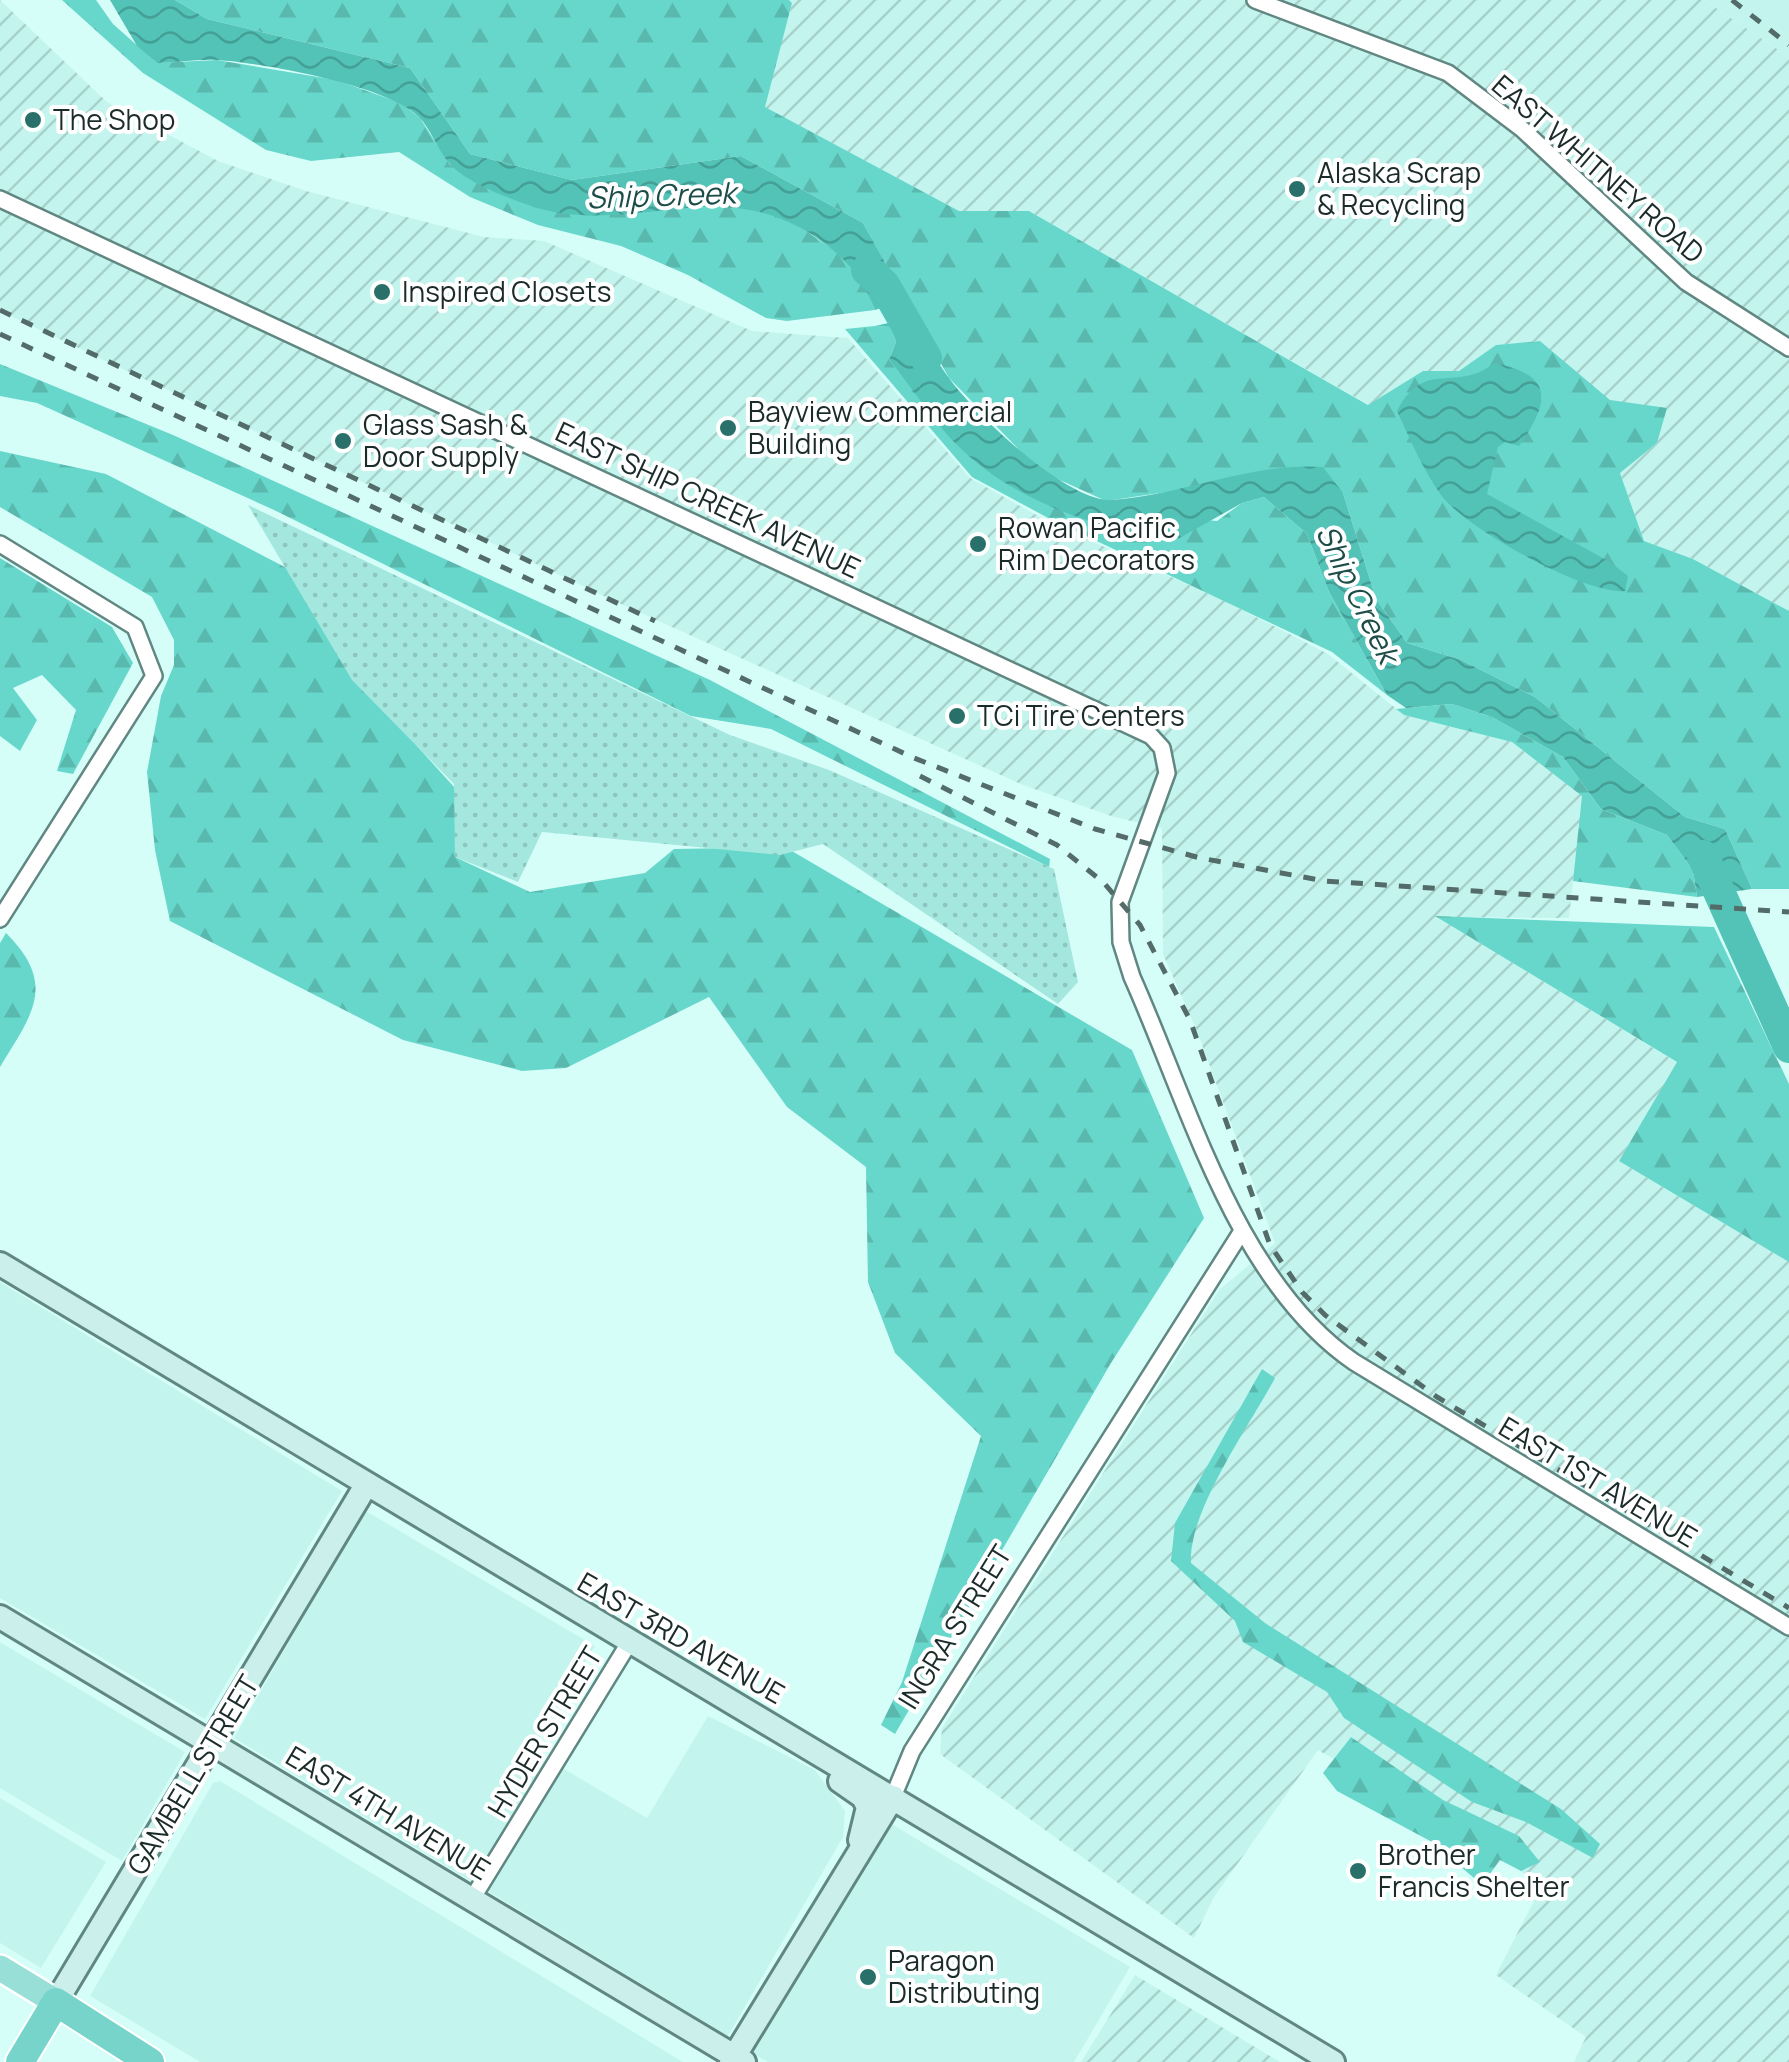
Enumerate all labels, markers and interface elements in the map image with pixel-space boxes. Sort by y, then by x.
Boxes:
street label: EAST WHITNEY ROAD [1484,65,1713,271]
place label: The Shop [53,100,175,138]
marker: The Shop [22,109,44,131]
place label: Alaska Scrap & Recycling [1317,153,1481,223]
water label: Ship Creek [586,171,740,218]
marker: Alaska Scrap & Recycling [1286,178,1308,200]
place label: Inspired Closets [402,272,611,310]
marker: Inspired Closets [371,281,393,303]
place label: Bayview Commercial Building [748,392,1012,462]
place label: Glass Sash & Door Supply [363,405,528,475]
street label: EAST SHIP CREEK AVENUE [550,412,867,586]
marker: Bayview Commercial Building [717,417,739,439]
marker: Glass Sash & Door Supply [332,430,354,452]
place label: Rowan Pacific Rim Decorators [998,508,1195,578]
water label: Ship Creek [1307,517,1411,673]
marker: Rowan Pacific Rim Decorators [967,533,989,555]
place label: TCi Tire Centers [977,696,1185,734]
marker: TCi Tire Centers [946,705,968,727]
street label: EAST 1ST AVENUE [1492,1407,1705,1555]
street label: INGRA STREET [889,1537,1020,1716]
street label: EAST 3RD AVENUE [571,1562,792,1712]
street label: HYDER STREET [478,1639,610,1824]
street label: GAMBELL STREET [118,1667,267,1881]
street label: EAST 4TH AVENUE [279,1736,498,1888]
place label: Brother Francis Shelter [1378,1835,1570,1905]
marker: Brother Francis Shelter [1347,1860,1369,1882]
place label: Paragon Distributing [888,1941,1040,2011]
marker: Paragon Distributing [857,1966,879,1988]

